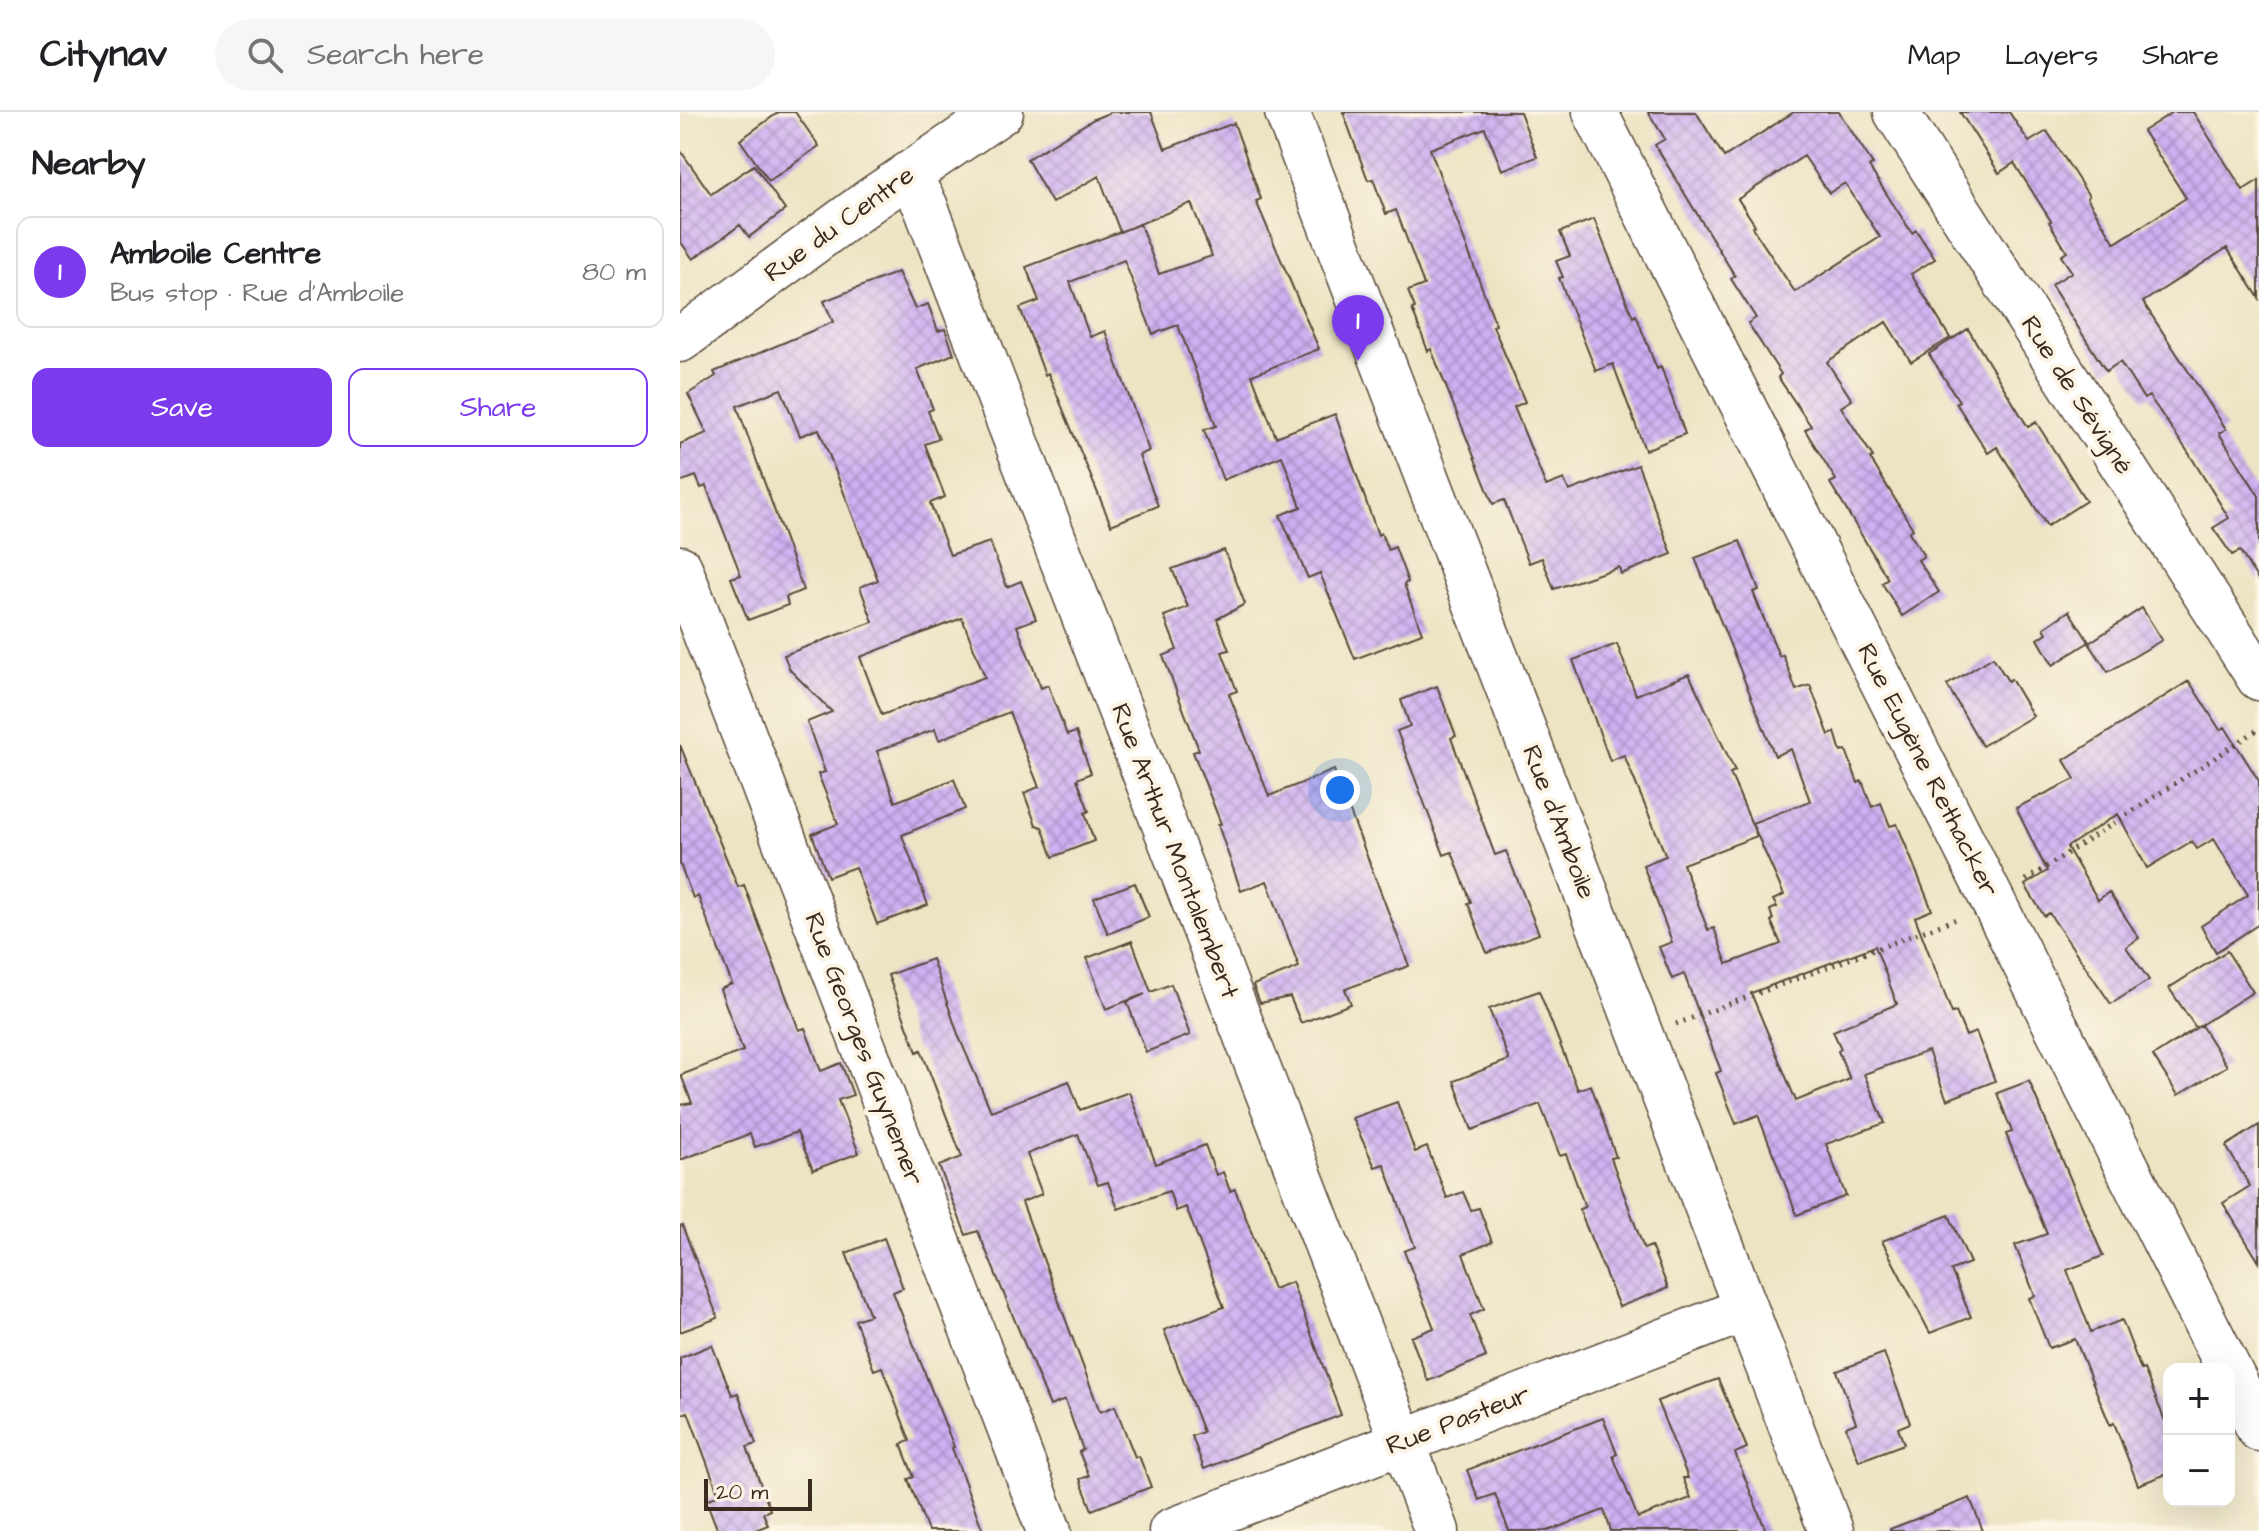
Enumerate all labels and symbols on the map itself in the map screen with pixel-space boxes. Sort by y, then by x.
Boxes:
street label: Rue du Centre [757,157,921,291]
pin: 1 [1332,295,1384,361]
street label: Rue de Sévigné [2010,309,2142,483]
street label: Rue Eugène Rethacker [1847,637,2008,904]
street label: Rue Arthur Montalembert [1102,698,1248,1004]
street label: Rue d'Amboile [1513,740,1605,904]
your location [1320,770,1360,810]
street label: Rue Georges Guynemer [793,907,933,1191]
street label: Rue Pasteur [1381,1376,1535,1464]
scale bar [704,1475,812,1511]

